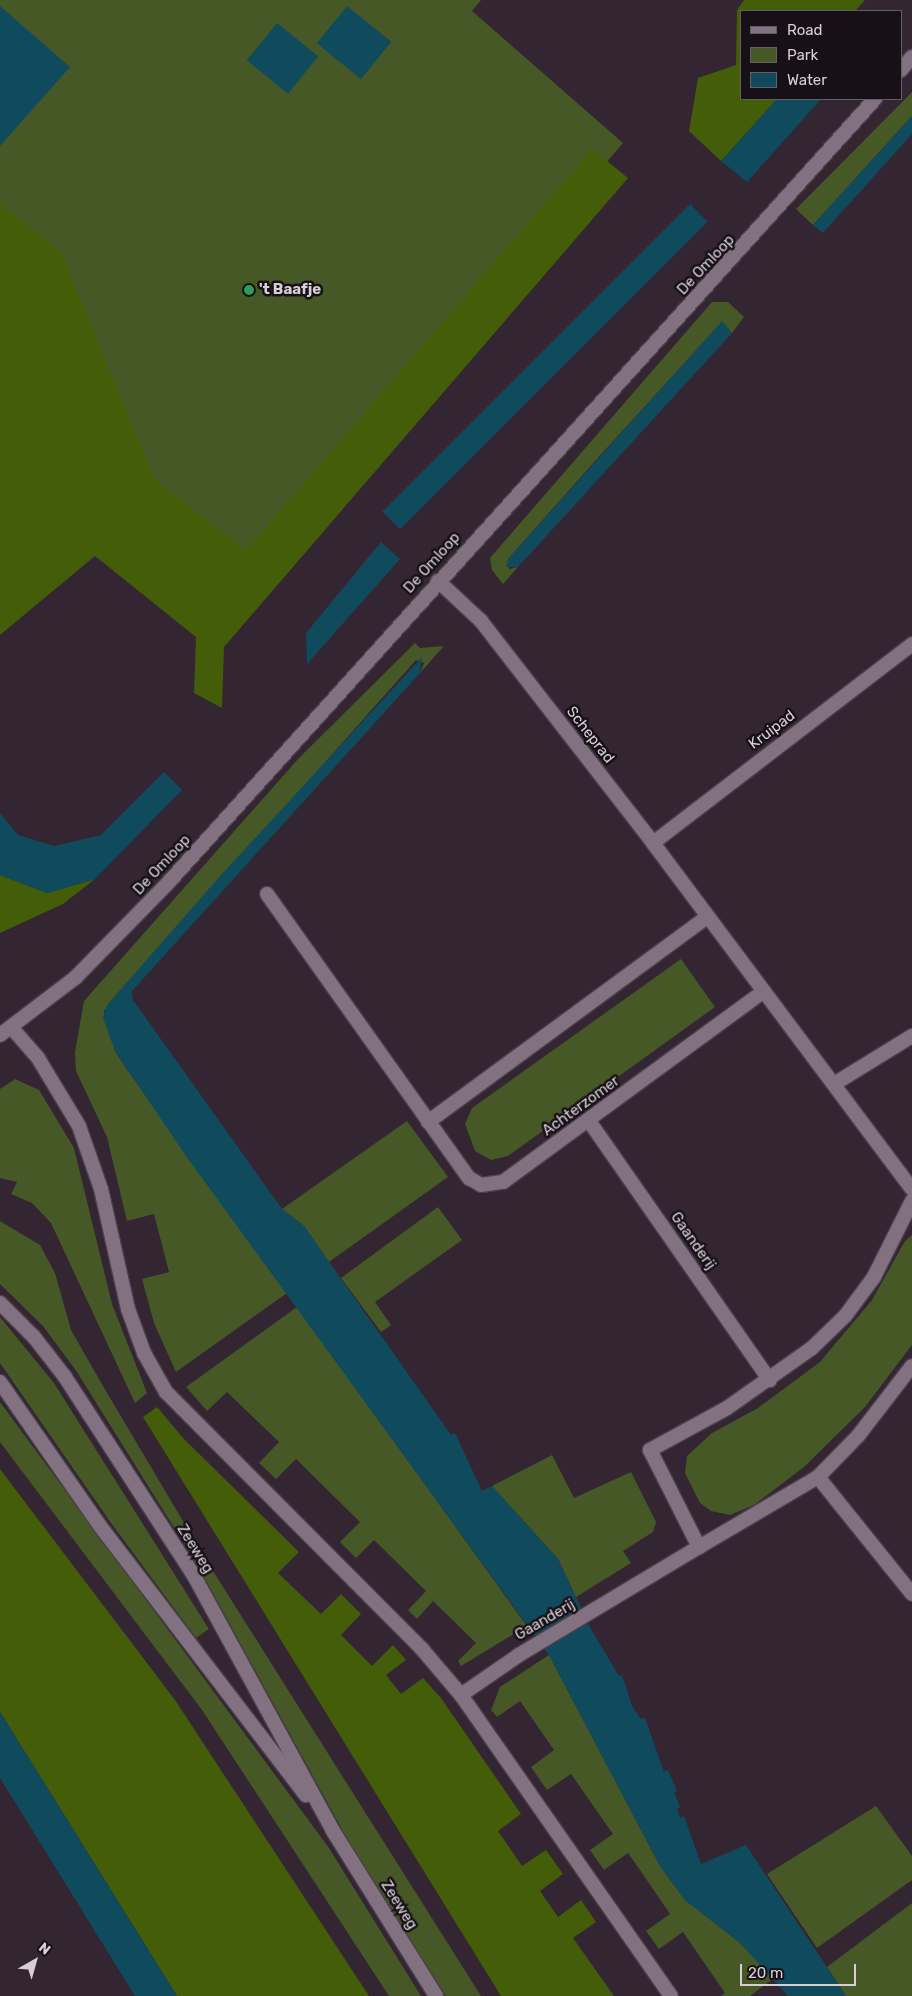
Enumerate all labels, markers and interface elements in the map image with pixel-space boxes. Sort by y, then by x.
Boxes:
legend [740,10,902,100]
text: Road [787,21,823,39]
text: Park [787,46,818,64]
text: Water [787,71,827,89]
street label: De Omloop [674,231,738,299]
place label: 't Baafje [259,281,321,299]
marker: 't Baafje [243,284,255,296]
street label: De Omloop [400,529,464,597]
street label: Scheprad [562,703,618,767]
street label: Kruipad [745,707,799,753]
street label: De Omloop [130,831,194,899]
street label: Achterzomer [539,1072,623,1140]
street label: Gaanderij [667,1209,719,1273]
street label: Zeeweg [173,1521,217,1577]
street label: Gaanderij [512,1596,578,1644]
street label: Zeeweg [377,1877,421,1933]
north arrow [10,1936,60,1986]
text: N [35,1939,54,1959]
scale bar [742,1954,858,1986]
text: 20 m [748,1964,783,1982]

